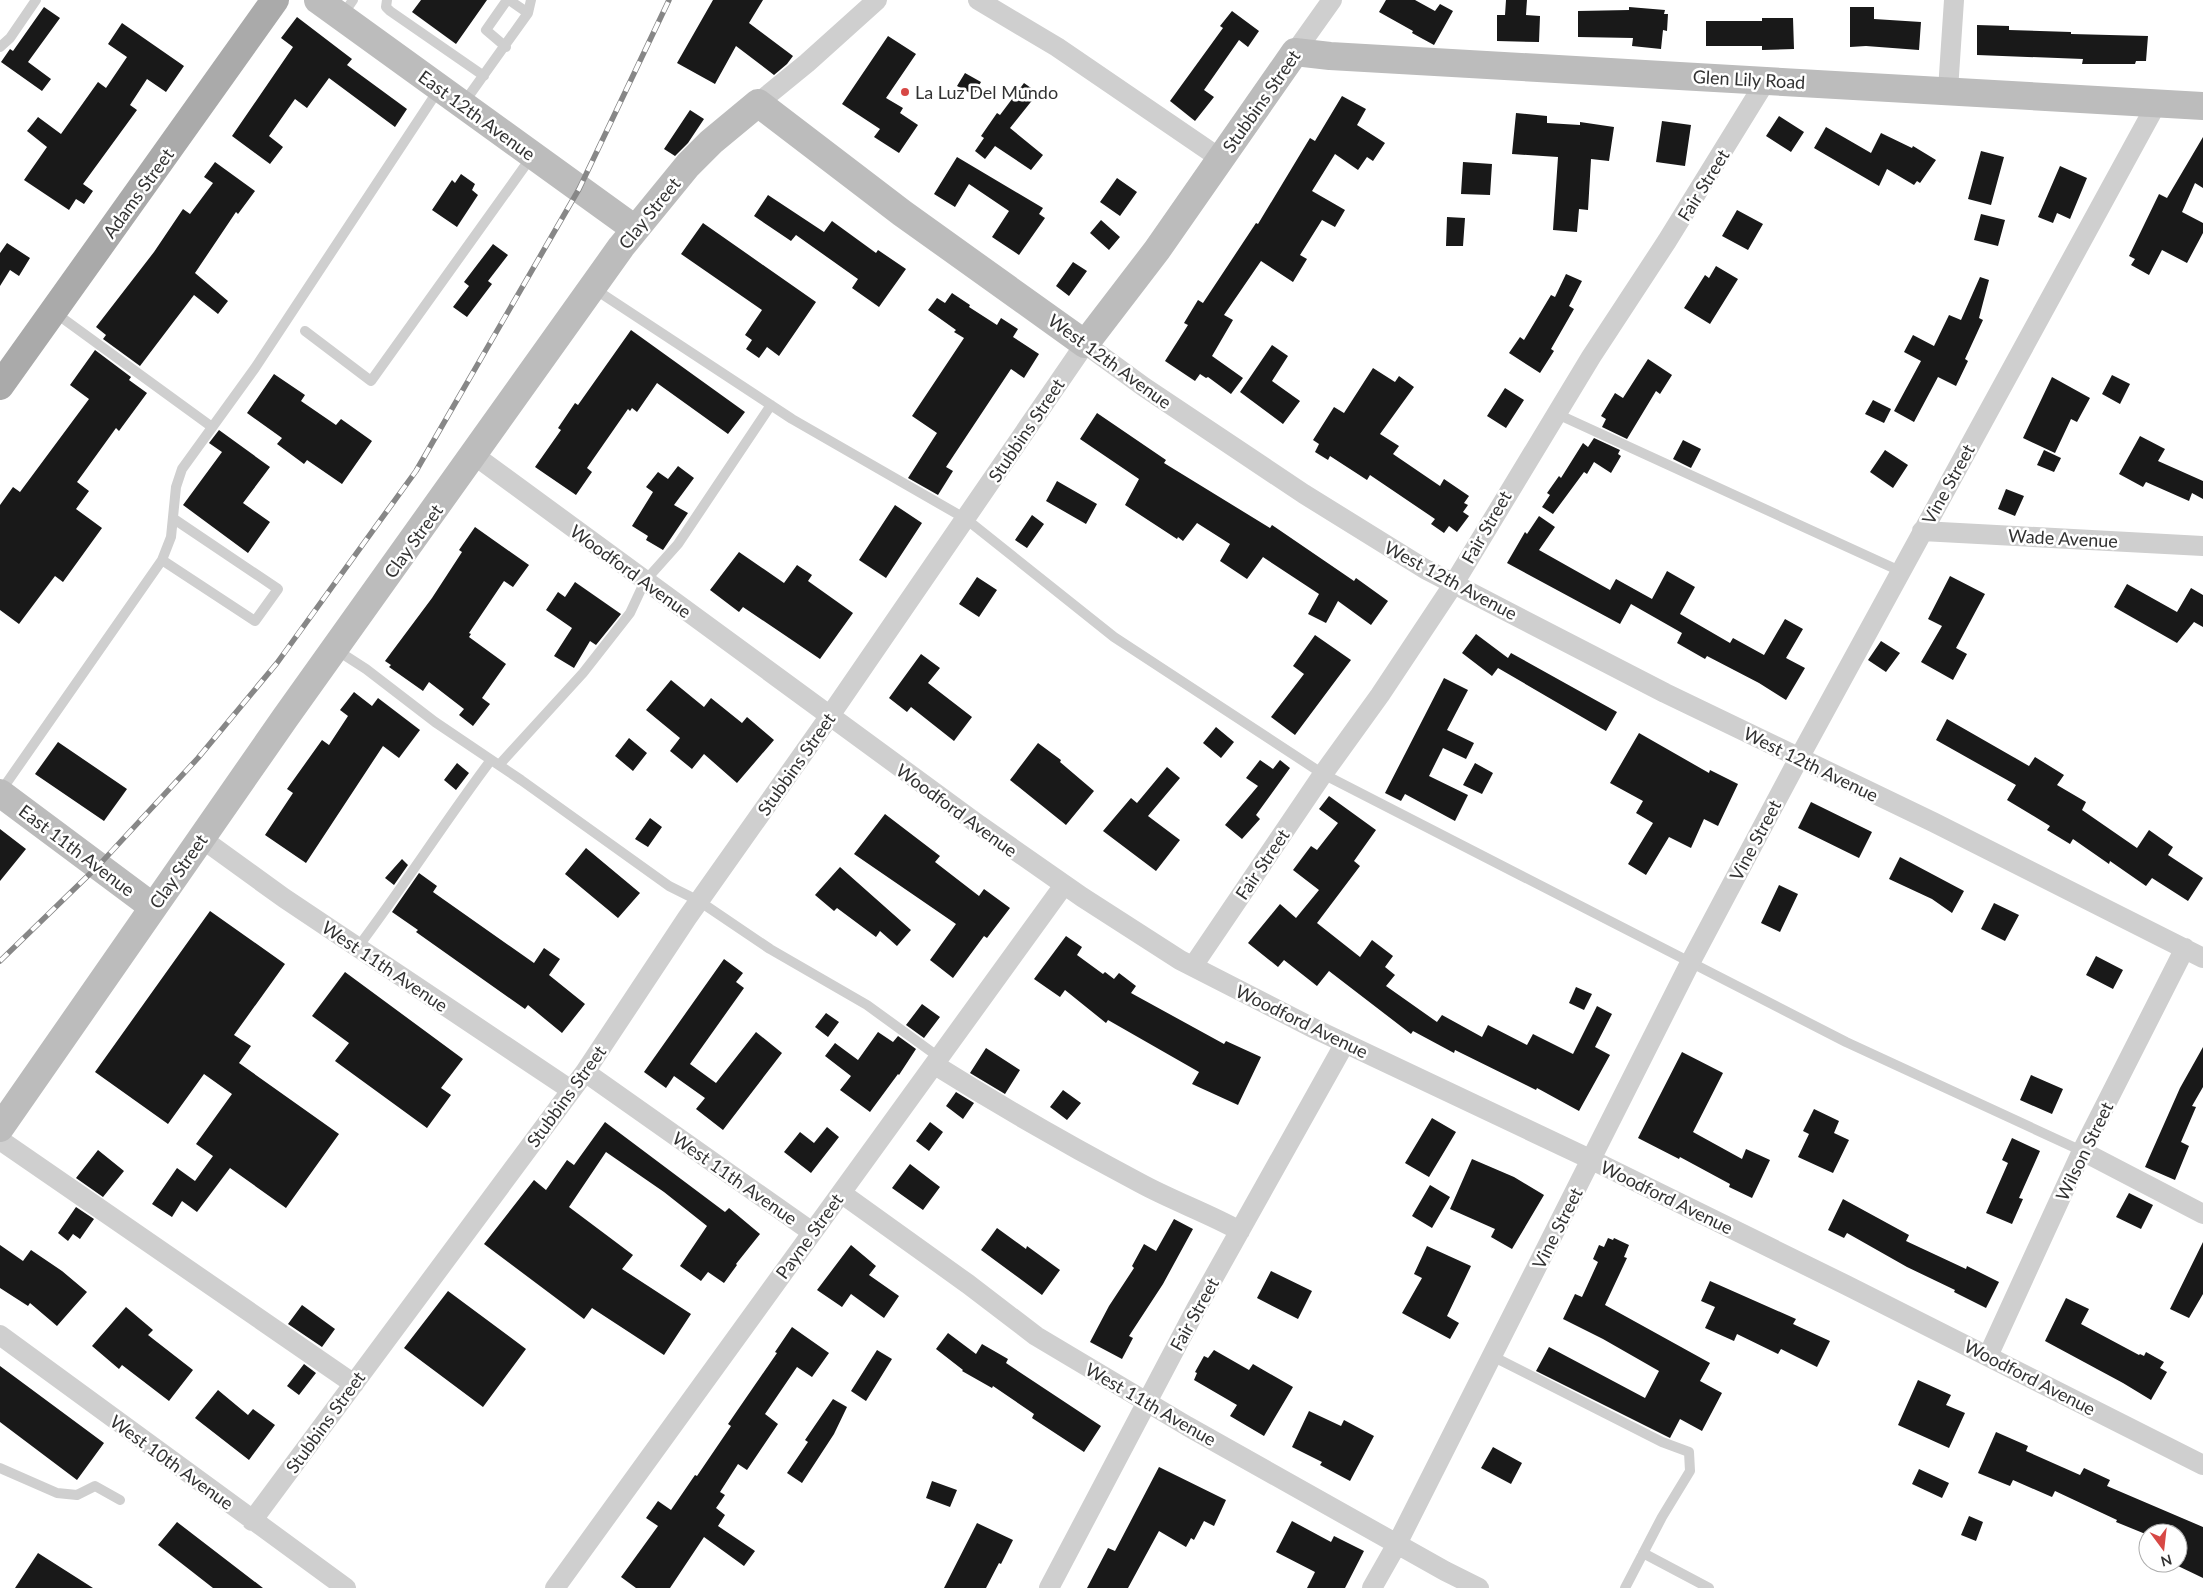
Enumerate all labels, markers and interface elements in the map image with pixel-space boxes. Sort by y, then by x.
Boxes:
street label: Stubbins Street [1218,45,1305,157]
street label: East 12th Avenue [414,65,540,165]
street label: Glen Lily Road [1692,65,1806,93]
place label: La Luz Del Mundo [915,81,1058,103]
marker: La Luz Del Mundo [899,86,911,98]
street label: Adams Street [98,143,178,242]
street label: Fair Street [1672,145,1734,225]
street label: Clay Street [613,172,685,253]
street label: West 12th Avenue [1044,309,1176,413]
street label: Stubbins Street [983,374,1069,486]
street label: Vine Street [1917,440,1979,528]
street label: Fair Street [1456,486,1516,567]
street label: Clay Street [379,499,447,582]
street label: Woodford Avenue [566,520,696,622]
street label: Wade Avenue [2008,524,2118,552]
street label: West 12th Avenue [1381,536,1521,624]
street label: Stubbins Street [753,708,840,820]
street label: West 12th Avenue [1740,722,1882,806]
street label: Woodford Avenue [892,759,1022,861]
street label: Vine Street [1725,795,1786,884]
street label: East 11th Avenue [15,799,139,901]
street label: Fair Street [1230,824,1294,903]
street label: Clay Street [144,829,212,912]
street label: West 11th Avenue [318,916,452,1016]
street label: Woodford Avenue [1232,980,1372,1062]
street label: Stubbins Street [522,1040,611,1151]
street label: Wilson Street [2051,1098,2118,1204]
street label: West 11th Avenue [669,1127,801,1229]
street label: Woodford Avenue [1597,1156,1737,1238]
street label: Vine Street [1527,1183,1587,1272]
street label: Payne Street [771,1189,848,1283]
street label: Fair Street [1165,1273,1223,1354]
street label: Woodford Avenue [1961,1334,2099,1420]
street label: West 11th Avenue [1082,1358,1220,1450]
street label: Stubbins Street [281,1366,370,1477]
street label: West 10th Avenue [106,1410,238,1514]
north arrow [2138,1523,2188,1573]
text: N [2159,1551,2174,1571]

